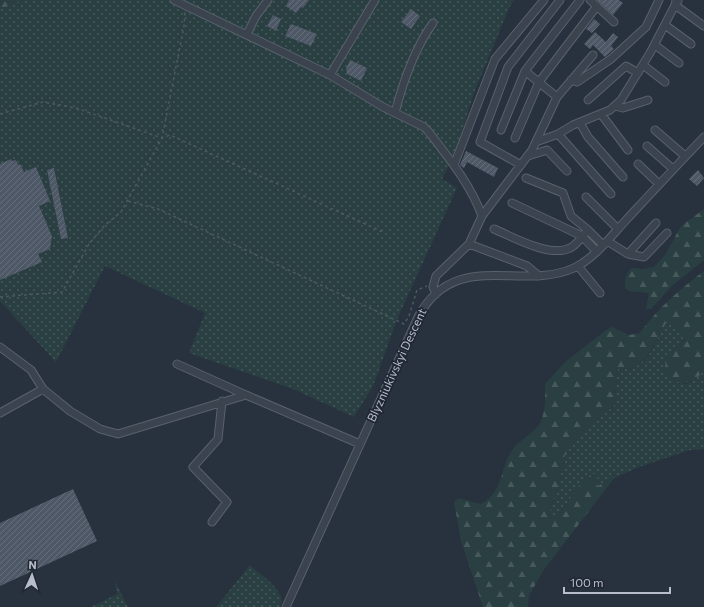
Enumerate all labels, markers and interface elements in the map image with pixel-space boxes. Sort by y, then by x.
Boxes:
street label: Blyzniukivskyi Descent [364,306,429,424]
north arrow [12,555,52,595]
text: N [28,558,37,571]
scale bar [564,569,670,595]
text: 100 m [570,575,604,589]

